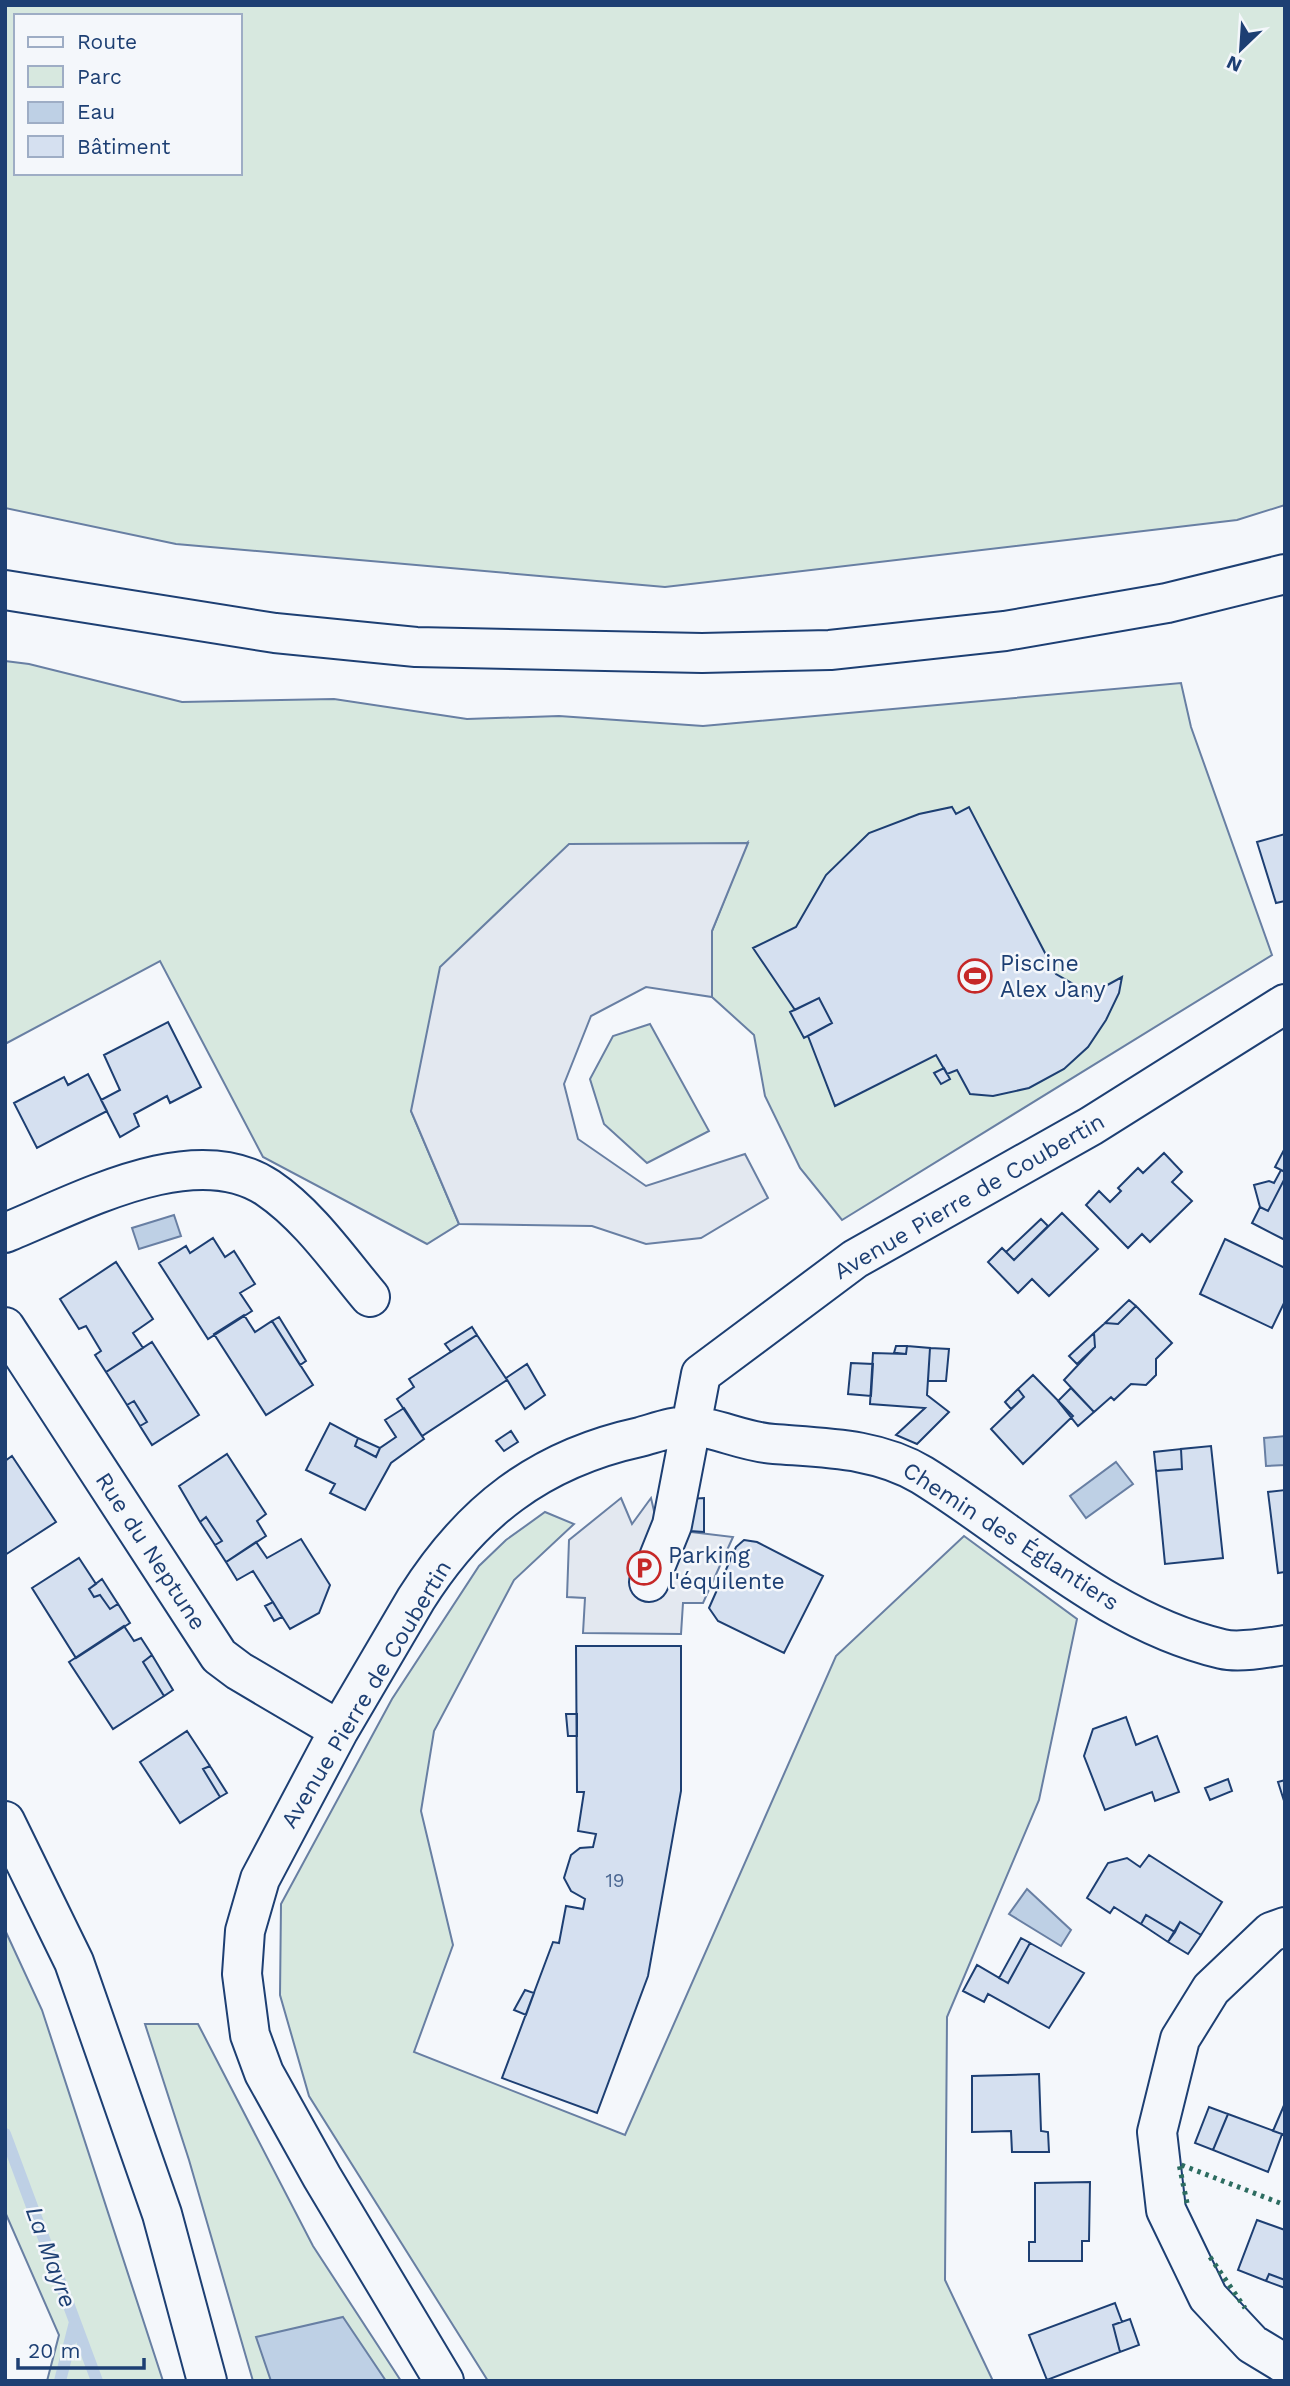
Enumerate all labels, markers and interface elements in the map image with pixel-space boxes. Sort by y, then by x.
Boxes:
legend [14,14,242,175]
north arrow [1206,14,1276,84]
text: Route [77,29,137,54]
text: N [1223,51,1245,77]
text: Parc [77,64,122,89]
text: Eau [77,99,115,124]
text: Bâtiment [77,134,171,159]
place label: Piscine Alex Jany [1000,950,1106,1003]
sports icon: Piscine Alex Jany [956,957,994,995]
street label: Avenue Pierre de Coubertin [829,1108,1109,1285]
street label: Chemin des Églantiers [898,1456,1124,1616]
street label: Rue du Neptune [90,1467,212,1635]
place label: Parking l'équilente [668,1542,785,1595]
parking icon: Parking l'équilente [625,1549,663,1587]
street label: Avenue Pierre de Coubertin [276,1555,457,1833]
house number: 19 [605,1869,625,1892]
water label: La Mayre [20,2202,82,2312]
scale bar [18,2326,144,2370]
text: 20 m [28,2338,80,2363]

